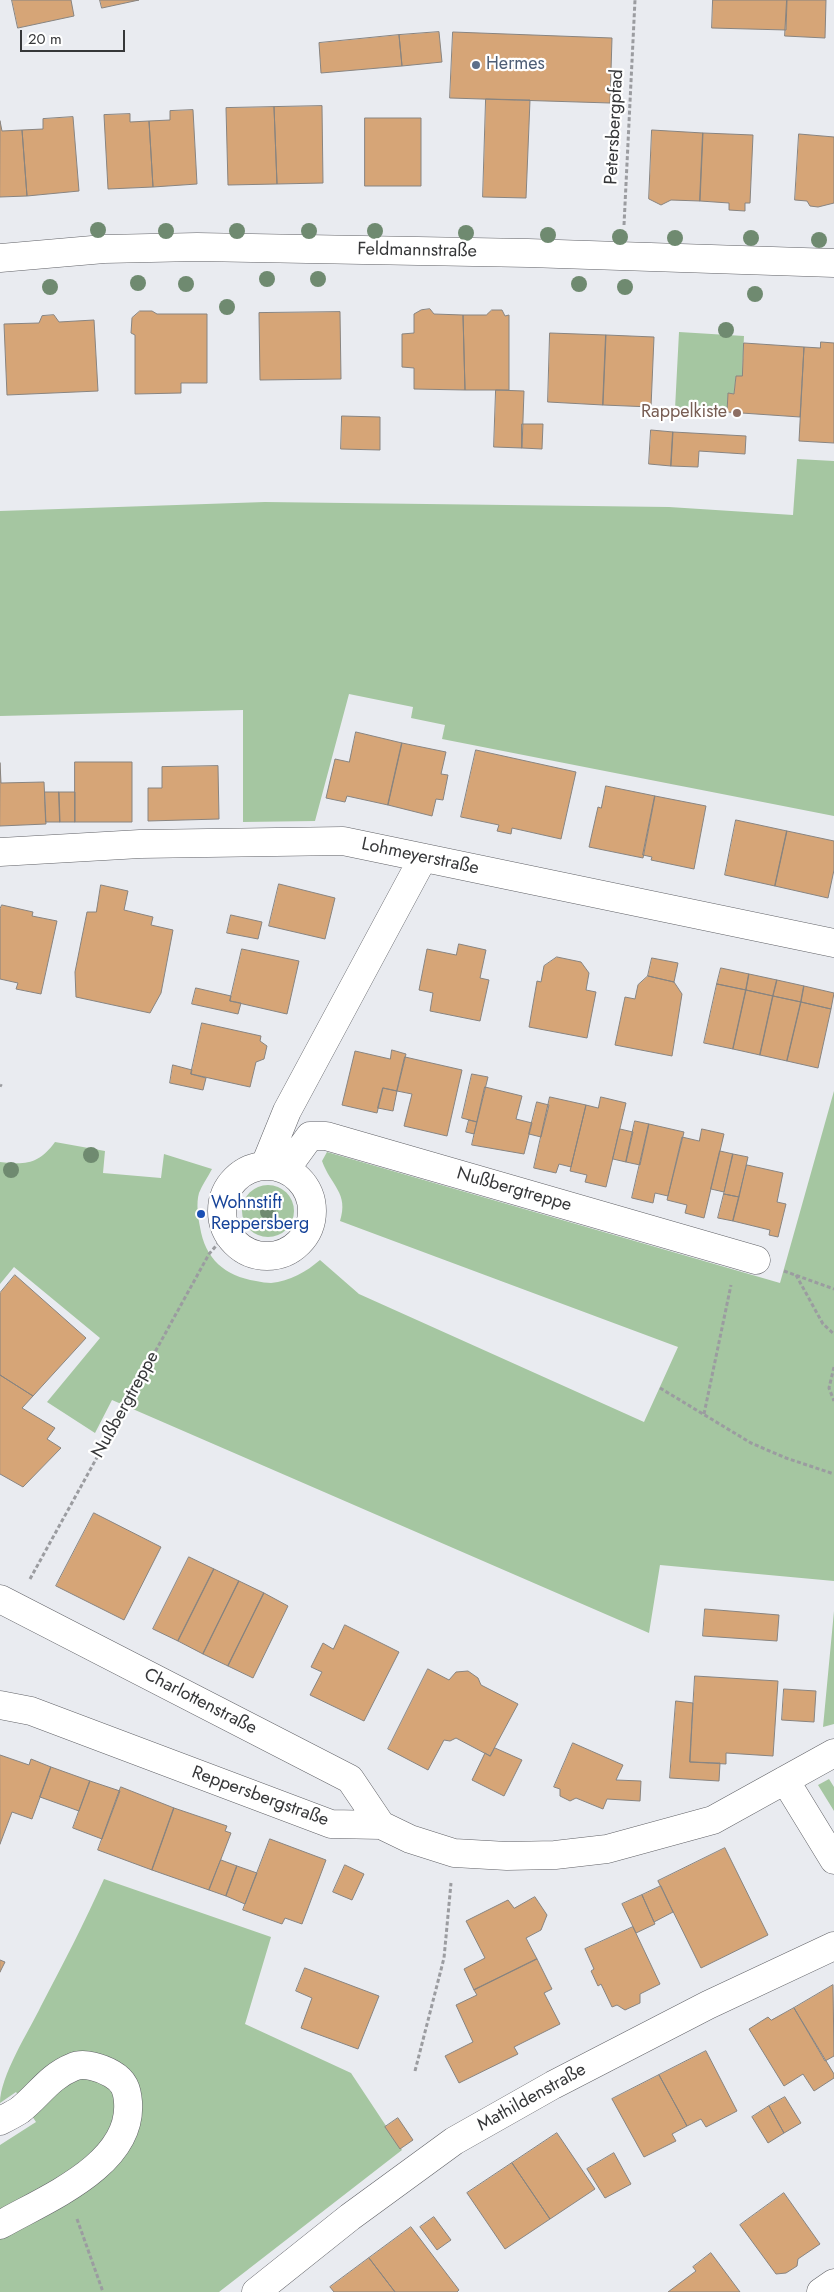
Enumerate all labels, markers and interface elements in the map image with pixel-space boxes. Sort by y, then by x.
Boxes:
scale bar [22,20,128,52]
text: 20 m [28,28,62,50]
place label: Hermes [486,54,545,76]
marker: Hermes [470,59,482,71]
street label: Petersbergpfad [601,69,629,185]
street label: Feldmannstraße [357,239,477,263]
place label: Rappelkiste [641,402,727,424]
marker: Rappelkiste [731,407,743,419]
street label: Lohmeyerstraße [359,834,481,880]
street label: Nußbergtreppe [454,1163,574,1217]
place label: Wohnstift Reppersberg [211,1193,309,1236]
marker: Wohnstift Reppersberg [195,1208,207,1220]
street label: Nußbergtreppe [88,1348,164,1462]
street label: Charlottenstraße [140,1664,260,1740]
street label: Reppersbergstraße [189,1762,331,1832]
street label: Mathildenstraße [474,2059,590,2137]

